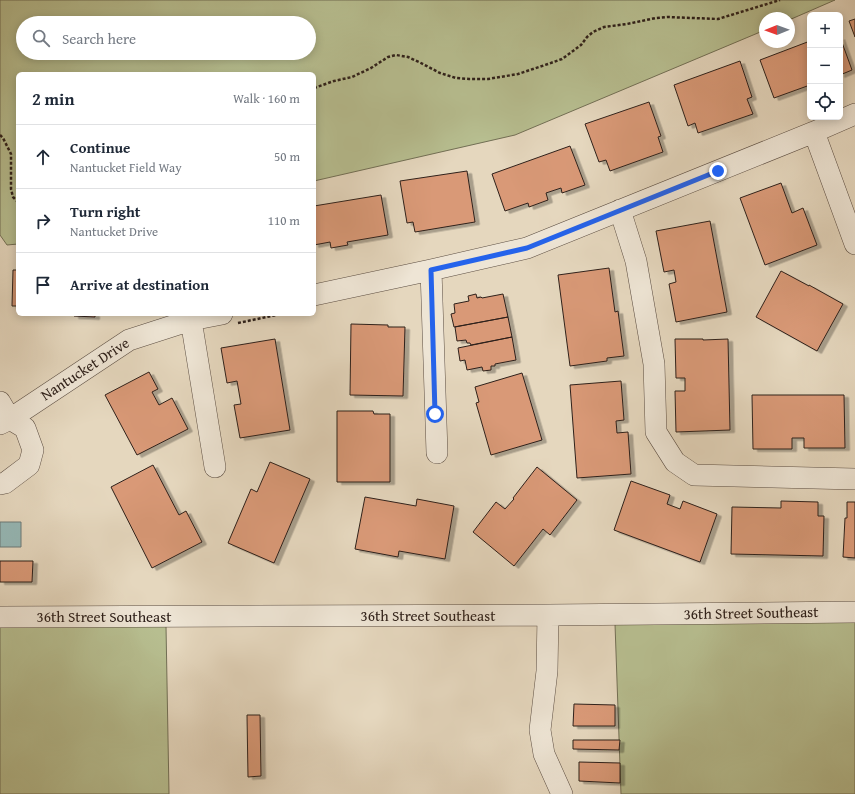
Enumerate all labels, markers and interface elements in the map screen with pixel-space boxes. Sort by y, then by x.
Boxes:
north arrow [759,12,795,48]
map controls [807,12,843,120]
button: + [807,12,843,48]
search box [16,16,316,60]
icon: search [30,27,52,49]
text: Search here [62,28,136,49]
button: − [807,48,843,84]
button: locate [807,84,843,120]
text: 2 min [32,86,74,111]
text: Walk · 160 m [233,89,300,108]
text: Continue [70,137,131,158]
icon: ahead [32,146,54,168]
text: 50 m [274,147,300,166]
text: Nantucket Field Way [70,158,182,177]
route end [709,162,727,180]
text: Turn right [70,201,141,222]
icon: right [32,210,54,232]
text: 110 m [268,211,300,230]
text: Nantucket Drive [70,222,158,241]
icon: arrive [32,274,54,296]
text: Arrive at destination [70,274,209,295]
street label: Nantucket Drive [36,332,133,405]
route start [426,405,444,423]
street label: 36th Street Southeast [683,601,819,624]
street label: 36th Street Southeast [361,605,496,626]
street label: 36th Street Southeast [37,606,172,627]

